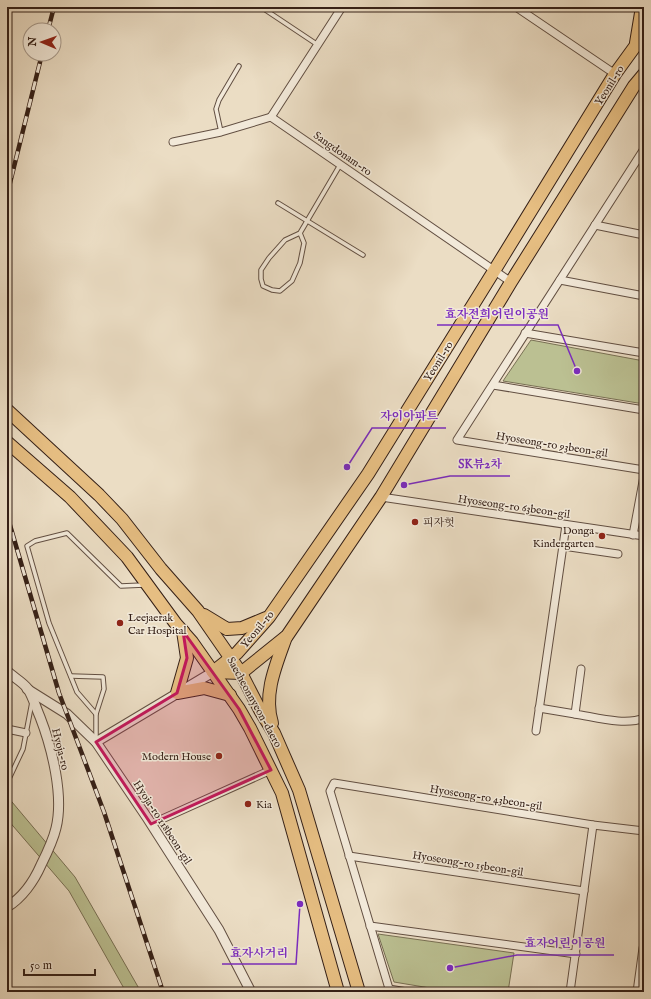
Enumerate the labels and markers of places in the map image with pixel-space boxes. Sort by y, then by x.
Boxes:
callout: 효자전희어린이공원 [437,301,558,325]
callout: 자이아파트 [372,404,446,428]
callout: SK뷰2차 [450,452,510,476]
place label: 피자헛 [423,516,455,530]
marker: 피자헛 [410,517,420,527]
place label: Donga Kindergarten [533,524,594,551]
marker: Donga Kindergarten [597,531,607,541]
place label: Leejaerak Car Hospital [128,611,187,638]
marker: Leejaerak Car Hospital [115,618,125,628]
place label: Modern House [142,750,211,764]
marker: Modern House [214,751,224,761]
place label: Kia [256,798,272,812]
marker: Kia [243,799,253,809]
callout: 효자어린이공원 [517,931,614,955]
callout: 효자사거리 [222,940,296,964]

